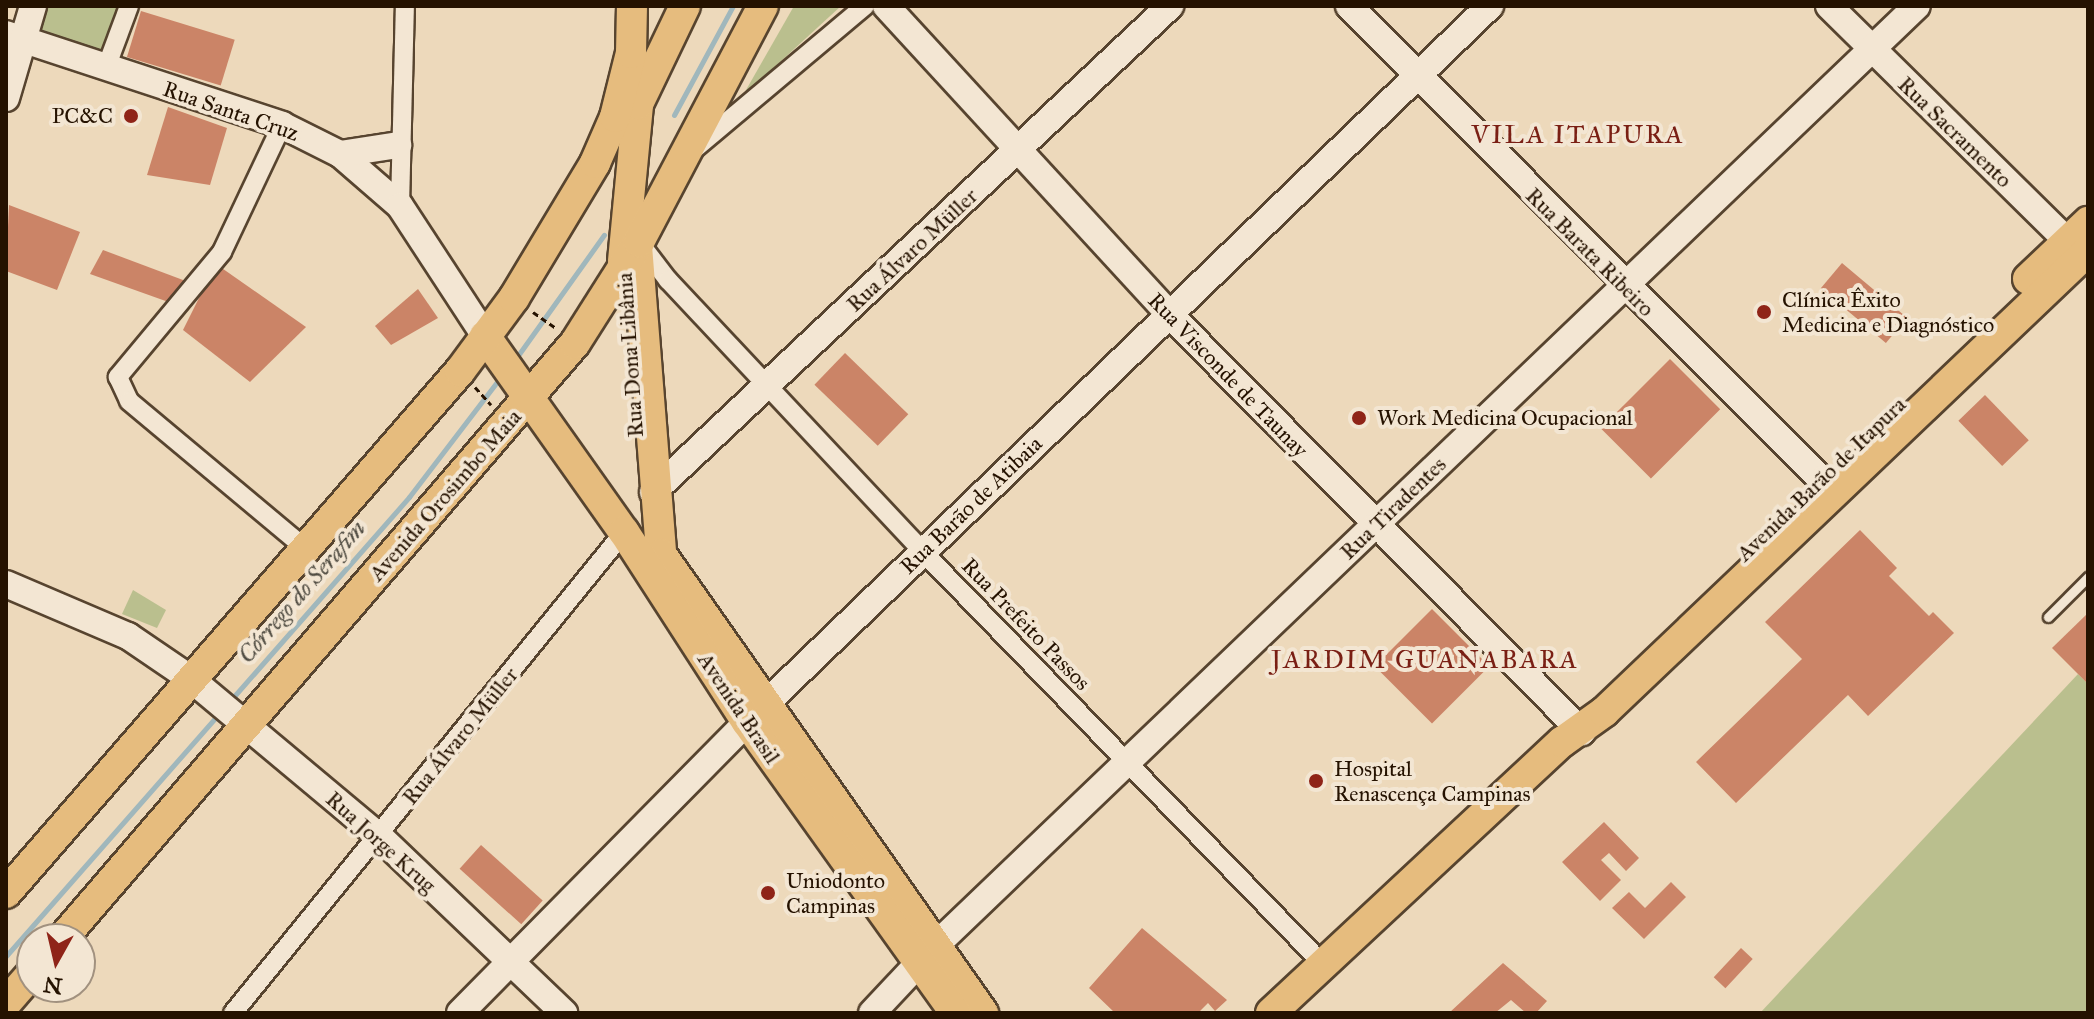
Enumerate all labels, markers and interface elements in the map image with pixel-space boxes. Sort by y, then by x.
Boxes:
street label: Rua Sacramento [1893,71,2017,193]
street label: Rua Santa Cruz [160,75,302,147]
place label: PC&C [52,103,113,129]
marker: PC&C [120,105,142,127]
district label: VILA ITAPURA [1471,119,1685,151]
street label: Rua Barata Ribeiro [1520,182,1660,322]
street label: Rua Álvaro Müller [841,183,983,317]
street label: Rua Dona Libânia [611,272,649,438]
place label: Clínica Êxito Medicina e Diagnóstico [1782,286,1994,338]
street label: Rua Visconde de Taunay [1143,287,1313,463]
marker: Clínica Êxito Medicina e Diagnóstico [1753,301,1775,323]
street label: Avenida Barão de Itapura [1731,391,1911,567]
street label: Avenida Orosimbo Maia [363,404,527,586]
place label: Work Medicina Ocupacional [1377,405,1633,431]
marker: Work Medicina Ocupacional [1348,407,1370,429]
street label: Rua Barão de Atibaia [895,431,1047,579]
street label: Rua Tiradentes [1335,451,1451,565]
water label: Córrego do Serafim [232,515,372,669]
street label: Rua Prefeito Passos [956,552,1096,696]
district label: JARDIM GUANABARA [1271,644,1579,676]
street label: Avenida Brasil [692,647,786,769]
street label: Rua Álvaro Müller [397,662,523,810]
place label: Hospital Renascença Campinas [1334,755,1530,806]
marker: Hospital Renascença Campinas [1305,770,1327,792]
street label: Rua Jorge Krug [321,786,441,898]
place label: Uniodonto Campinas [786,867,885,918]
marker: Uniodonto Campinas [757,882,779,904]
north arrow [16,923,96,1003]
text: N [42,971,64,1000]

